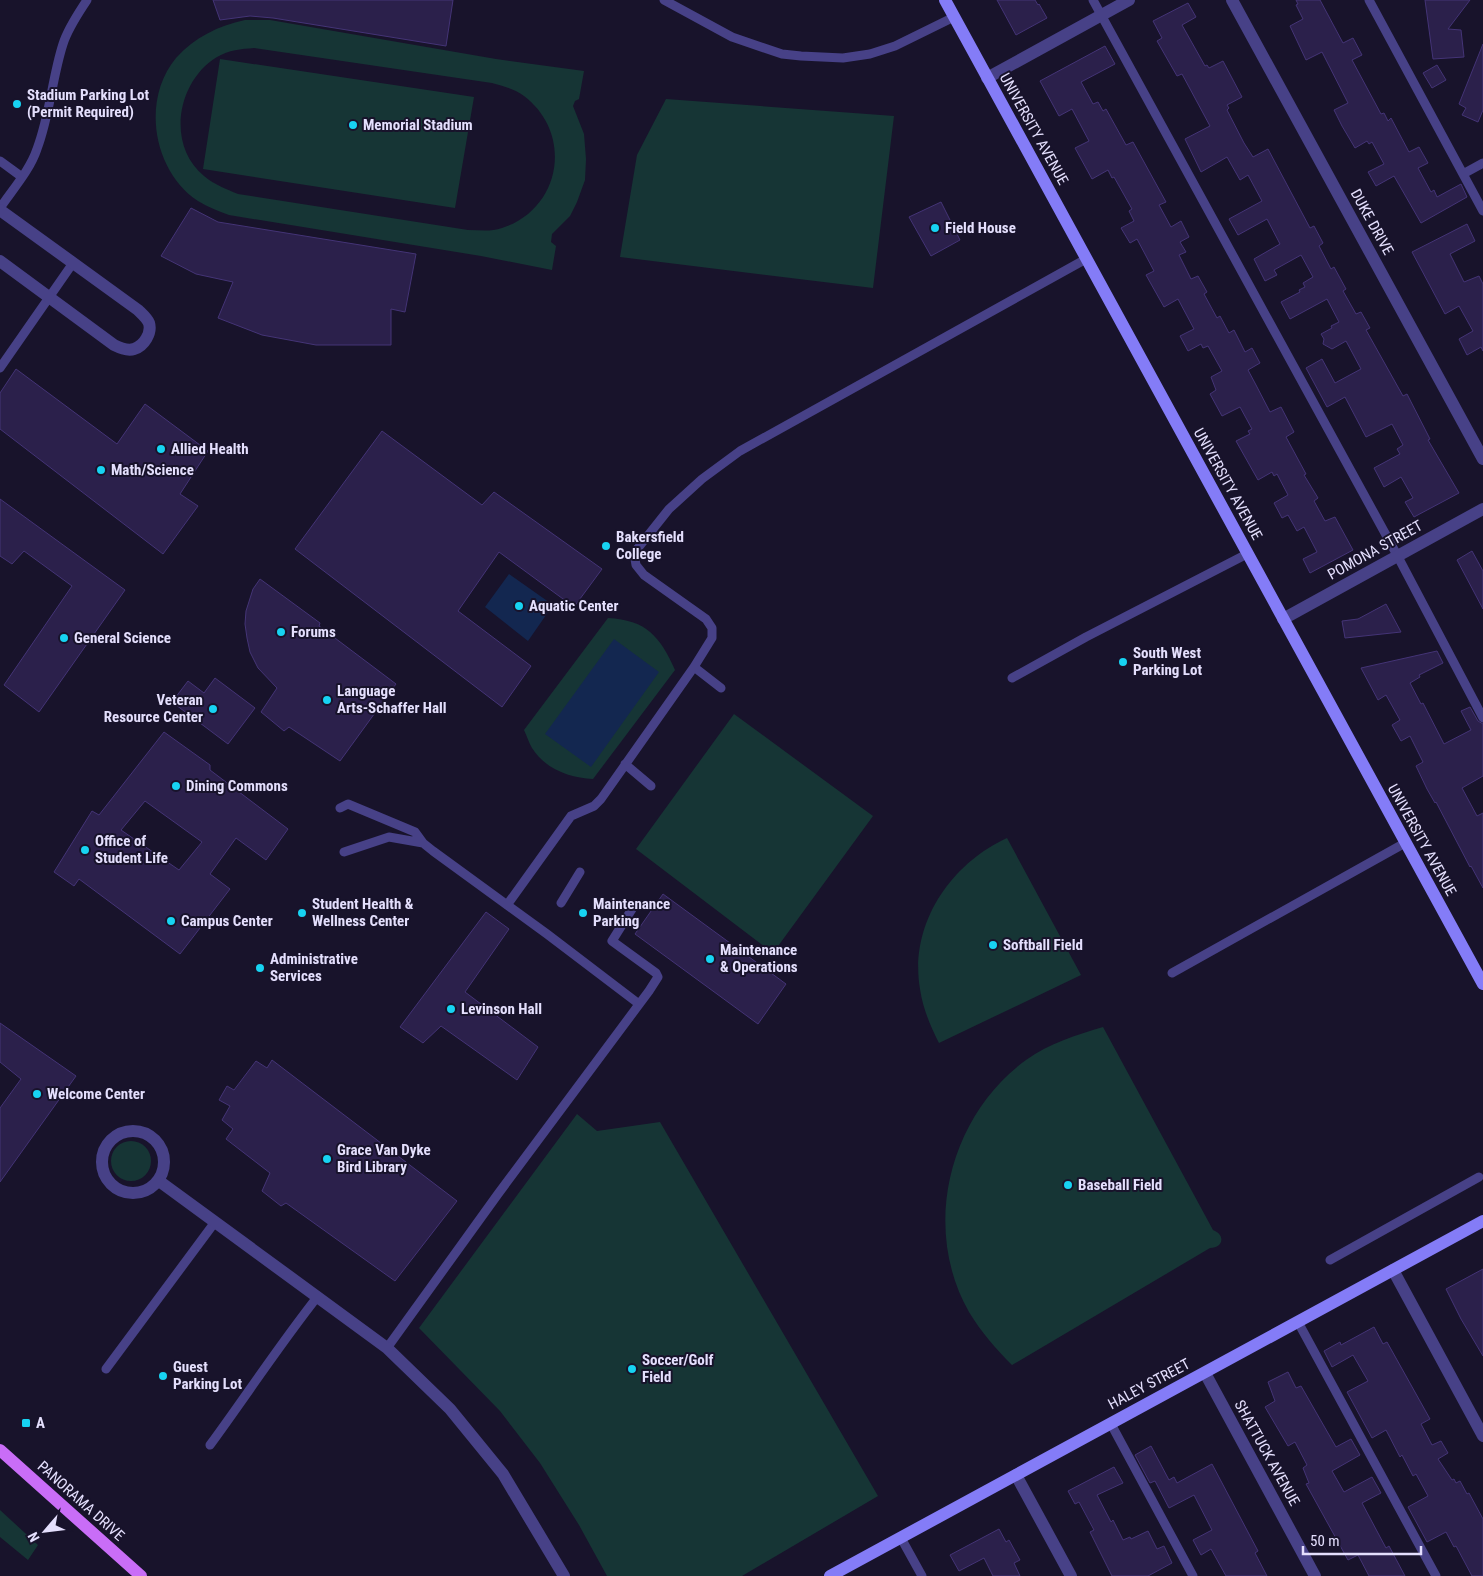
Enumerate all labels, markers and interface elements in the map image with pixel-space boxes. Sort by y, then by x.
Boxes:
street label: UNIVERSITY AVENUE [996,70,1072,188]
place label: Stadium Parking Lot (Permit Required) [27,86,149,121]
marker: Stadium Parking Lot (Permit Required) [11,98,23,110]
place label: Memorial Stadium [363,116,473,134]
marker: Memorial Stadium [347,119,359,131]
street label: DUKE DRIVE [1347,186,1397,258]
place label: Field House [945,219,1016,237]
marker: Field House [929,222,941,234]
street label: UNIVERSITY AVENUE [1190,425,1266,543]
place label: Allied Health [171,440,249,458]
marker: Allied Health [155,443,167,455]
place label: Math/Science [111,461,194,479]
marker: Math/Science [95,464,107,476]
street label: POMONA STREET [1324,516,1426,583]
place label: Bakersfield College [616,528,684,563]
marker: Bakersfield College [600,540,612,552]
place label: Aquatic Center [529,597,618,615]
marker: Aquatic Center [513,600,525,612]
place label: Forums [291,623,336,641]
marker: Forums [275,626,287,638]
place label: General Science [74,629,171,647]
marker: General Science [58,632,70,644]
place label: South West Parking Lot [1133,644,1202,679]
marker: South West Parking Lot [1117,656,1129,668]
place label: Language Arts-Schaffer Hall [337,682,447,717]
place label: Veteran Resource Center [104,691,203,726]
marker: Language Arts-Schaffer Hall [321,694,333,706]
marker: Veteran Resource Center [207,703,219,715]
place label: Dining Commons [186,777,288,795]
marker: Dining Commons [170,780,182,792]
street label: UNIVERSITY AVENUE [1384,781,1460,899]
place label: Office of Student Life [95,832,168,867]
marker: Office of Student Life [79,844,91,856]
place label: Student Health & Wellness Center [312,895,414,930]
place label: Maintenance Parking [593,895,670,930]
marker: Student Health & Wellness Center [296,907,308,919]
marker: Maintenance Parking [577,907,589,919]
place label: Campus Center [181,912,273,930]
marker: Campus Center [165,915,177,927]
place label: Softball Field [1003,936,1083,954]
marker: Softball Field [987,939,999,951]
place label: Maintenance & Operations [720,941,798,976]
place label: Administrative Services [270,950,358,985]
marker: Maintenance & Operations [704,953,716,965]
marker: Administrative Services [254,962,266,974]
place label: Levinson Hall [461,1000,542,1018]
marker: Levinson Hall [445,1003,457,1015]
place label: Welcome Center [47,1085,145,1103]
marker: Welcome Center [31,1088,43,1100]
place label: Grace Van Dyke Bird Library [337,1141,431,1176]
marker: Grace Van Dyke Bird Library [321,1153,333,1165]
place label: Baseball Field [1078,1176,1162,1194]
marker: Baseball Field [1062,1179,1074,1191]
place label: Soccer/Golf Field [642,1351,714,1386]
street label: HALEY STREET [1105,1355,1193,1413]
place label: Guest Parking Lot [173,1358,242,1393]
marker: Soccer/Golf Field [626,1363,638,1375]
marker: Guest Parking Lot [157,1370,169,1382]
street label: SHATTUCK AVENUE [1230,1397,1304,1509]
place label: A [36,1414,45,1432]
marker: A [20,1417,32,1429]
street label: PANORAMA DRIVE [34,1457,128,1545]
north arrow [20,1506,70,1556]
scale bar [1303,1524,1420,1556]
text: 50 m [1310,1532,1340,1550]

